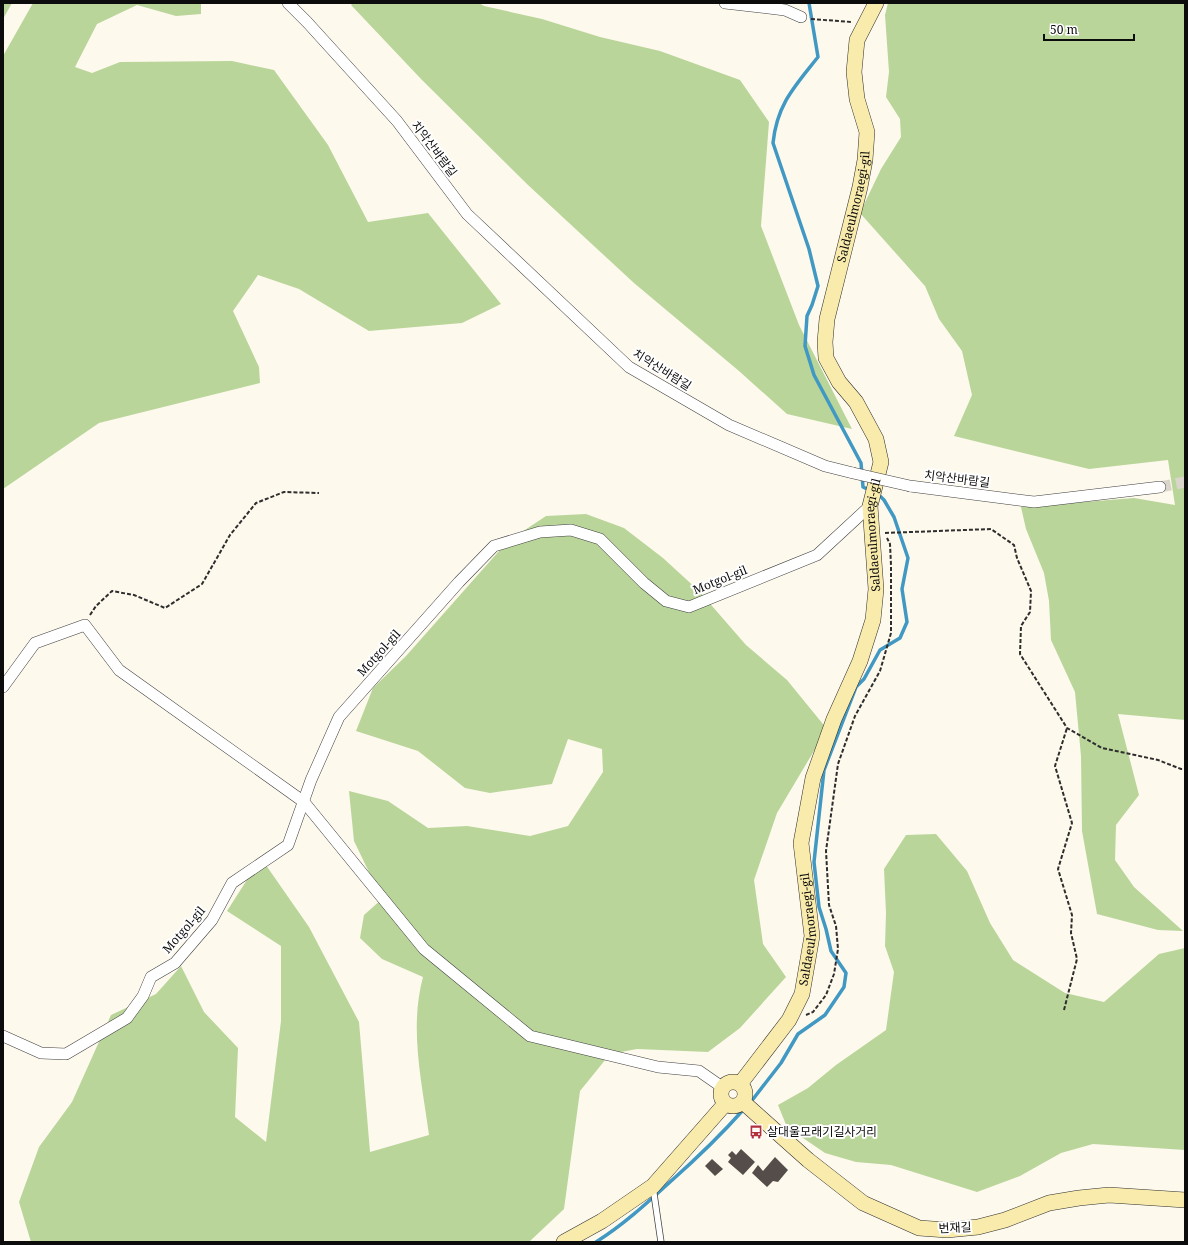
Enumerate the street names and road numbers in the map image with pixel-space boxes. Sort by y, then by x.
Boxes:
street label: 치악산바람길 [408,117,461,180]
street label: Saldaeulmoraegi-gil [832,150,874,264]
street label: 치악산바람길 [630,345,695,394]
street label: 치악산바람길 [923,466,991,491]
street label: Saldaeulmoraegi-gil [861,476,885,592]
street label: Motgol-gil [690,561,750,598]
street label: Motgol-gil [353,626,404,680]
street label: Saldaeulmoraegi-gil [795,872,820,987]
street label: Motgol-gil [158,902,209,957]
street label: 번재길 [938,1218,972,1237]

